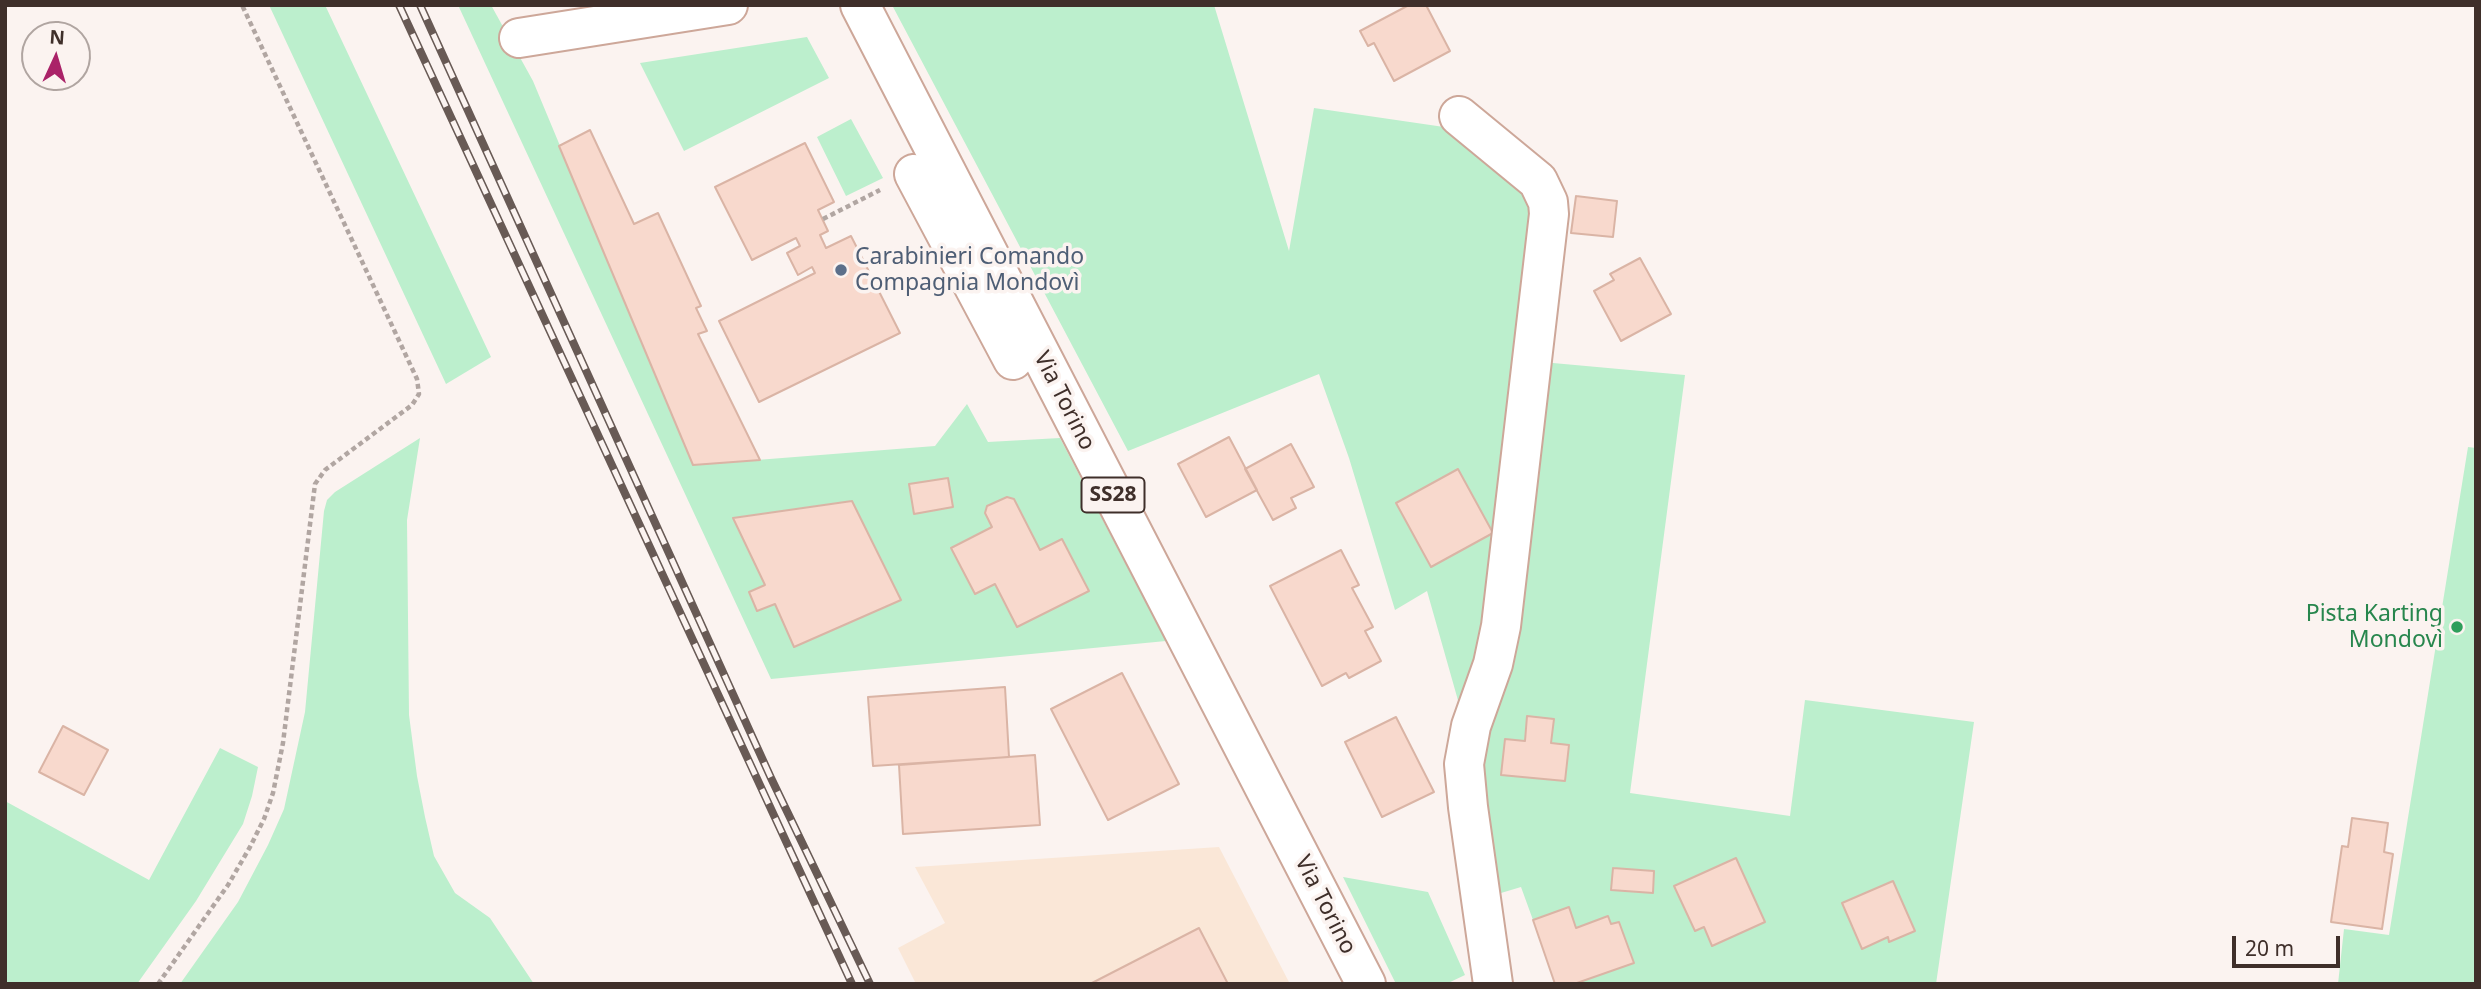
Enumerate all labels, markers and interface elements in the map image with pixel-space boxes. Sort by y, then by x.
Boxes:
north arrow [21,21,91,91]
text: N [49,24,66,51]
place label: Carabinieri Comando Compagnia Mondovì [855,243,1084,297]
marker: Carabinieri Comando Compagnia Mondovì [833,262,849,278]
street label: Via Torino [1027,347,1101,455]
road number: SS28 [1082,477,1144,512]
place label: Pista Karting Mondovì [2306,600,2443,654]
marker: Pista Karting Mondovì [2449,619,2465,635]
street label: Via Torino [1288,851,1362,959]
scale bar [2236,922,2344,966]
text: 20 m [2245,934,2294,962]

